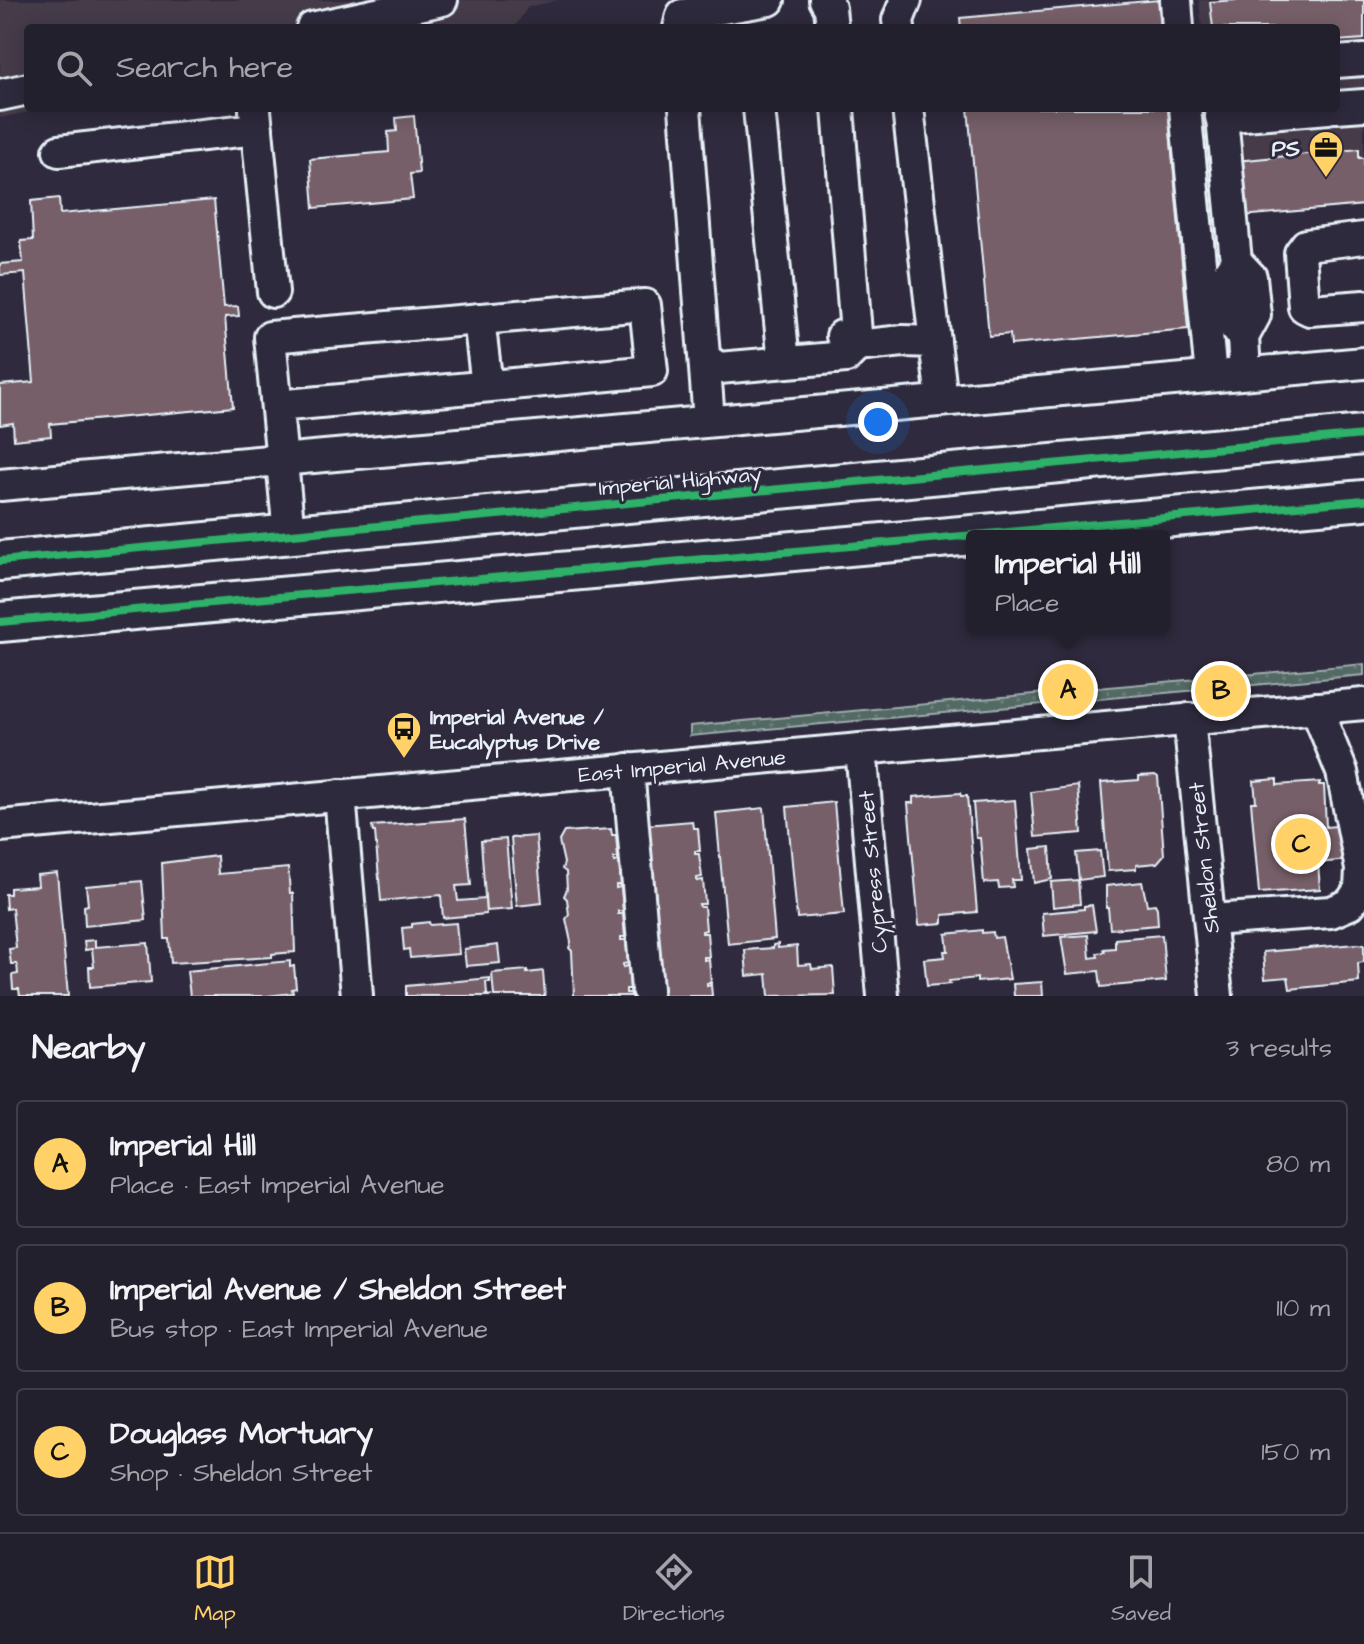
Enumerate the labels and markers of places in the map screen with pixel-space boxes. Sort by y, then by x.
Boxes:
office icon: PS [1307,129,1345,179]
place label: PS [1272,134,1300,165]
pin: A [1042,660,1094,720]
pin: B [1195,661,1247,721]
place label: Imperial Avenue / Eucalyptus Drive [430,702,604,760]
bus stop icon: Imperial Avenue / Eucalyptus Drive [385,710,423,760]
pin: C [1275,814,1327,874]

